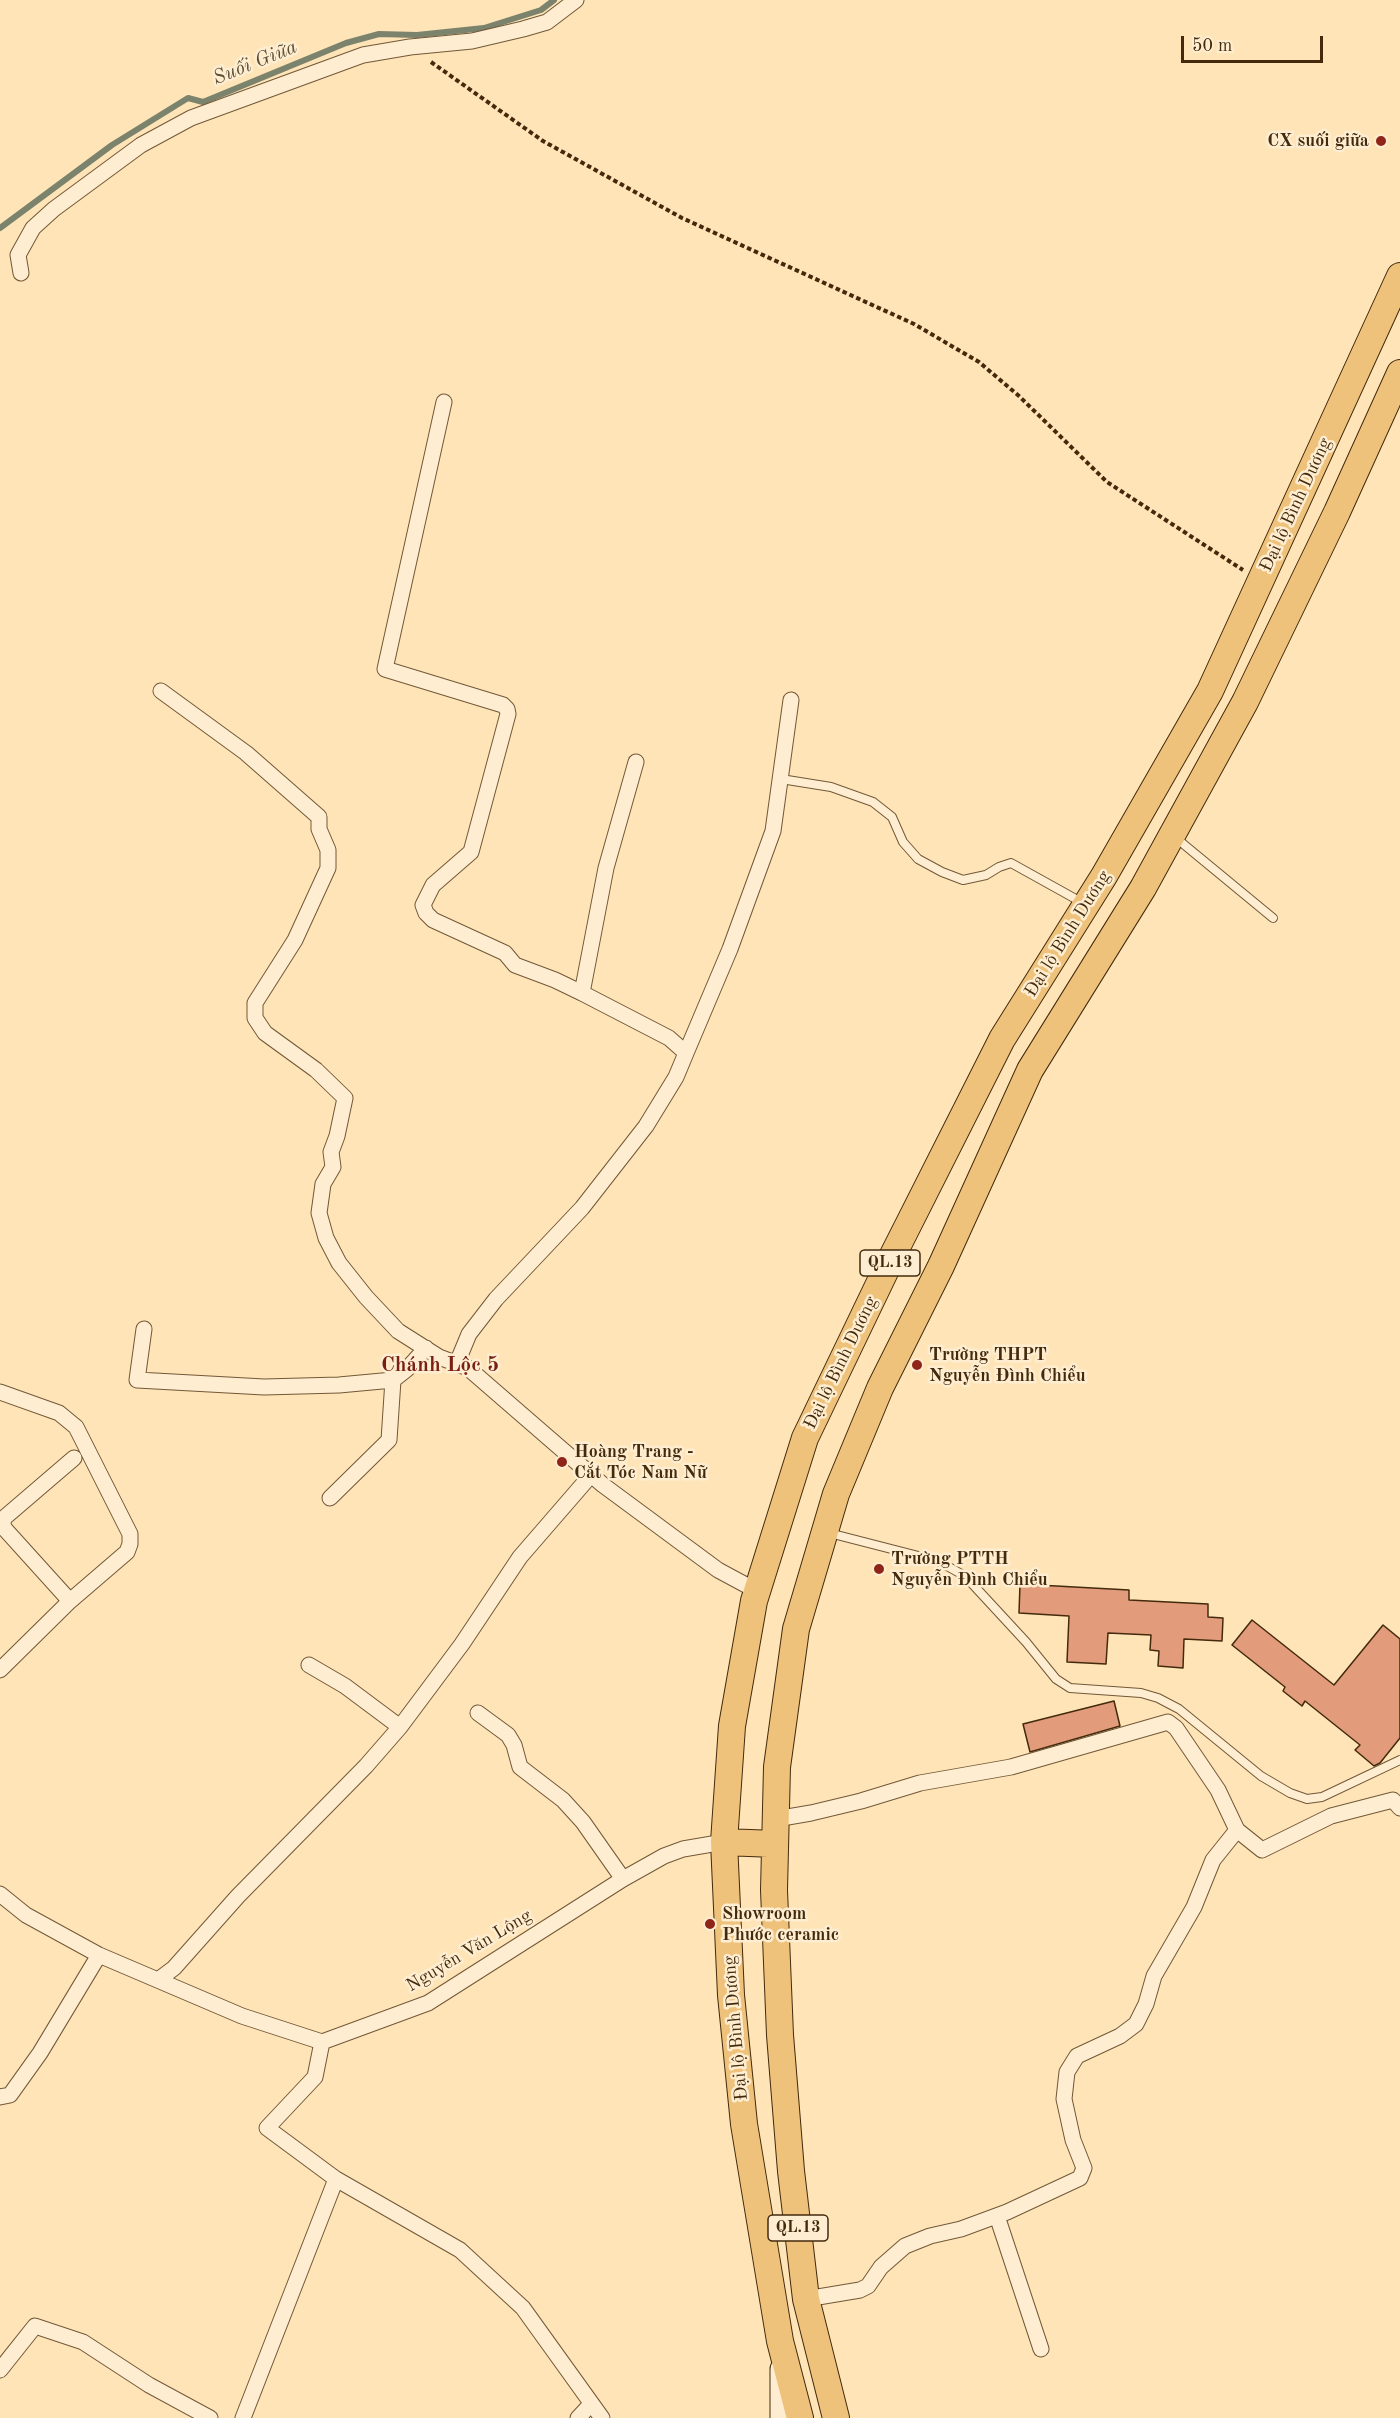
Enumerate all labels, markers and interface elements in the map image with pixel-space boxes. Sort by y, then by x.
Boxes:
scale bar [1184,24,1326,62]
water label: Suối Giữa [209,35,301,91]
text: 50 m [1192,37,1232,55]
place label: CX suối giữa [1267,130,1369,152]
marker: CX suối giữa [1374,134,1388,148]
street label: Đại lộ Bình Dương [1256,435,1336,575]
street label: Đại lộ Bình Dương [1020,867,1116,1001]
road number: QL.13 [860,1250,920,1276]
street label: Đại lộ Bình Dương [799,1293,883,1433]
place label: Trường THPT Nguyễn Đình Chiểu [929,1344,1086,1386]
district label: Chánh Lộc 5 [381,1352,499,1378]
marker: Trường THPT Nguyễn Đình Chiểu [910,1358,924,1372]
place label: Hoàng Trang - Cắt Tóc Nam Nữ [574,1441,707,1484]
marker: Hoàng Trang - Cắt Tóc Nam Nữ [555,1455,569,1469]
place label: Trường PTTH Nguyễn Đình Chiểu [891,1548,1048,1590]
marker: Trường PTTH Nguyễn Đình Chiểu [872,1562,886,1576]
place label: Showroom Phước ceramic [722,1903,839,1946]
street label: Nguyễn Văn Lộng [402,1905,536,1997]
marker: Showroom Phước ceramic [703,1917,717,1931]
street label: Đại lộ Bình Dương [719,1955,753,2101]
road number: QL.13 [768,2215,828,2241]

